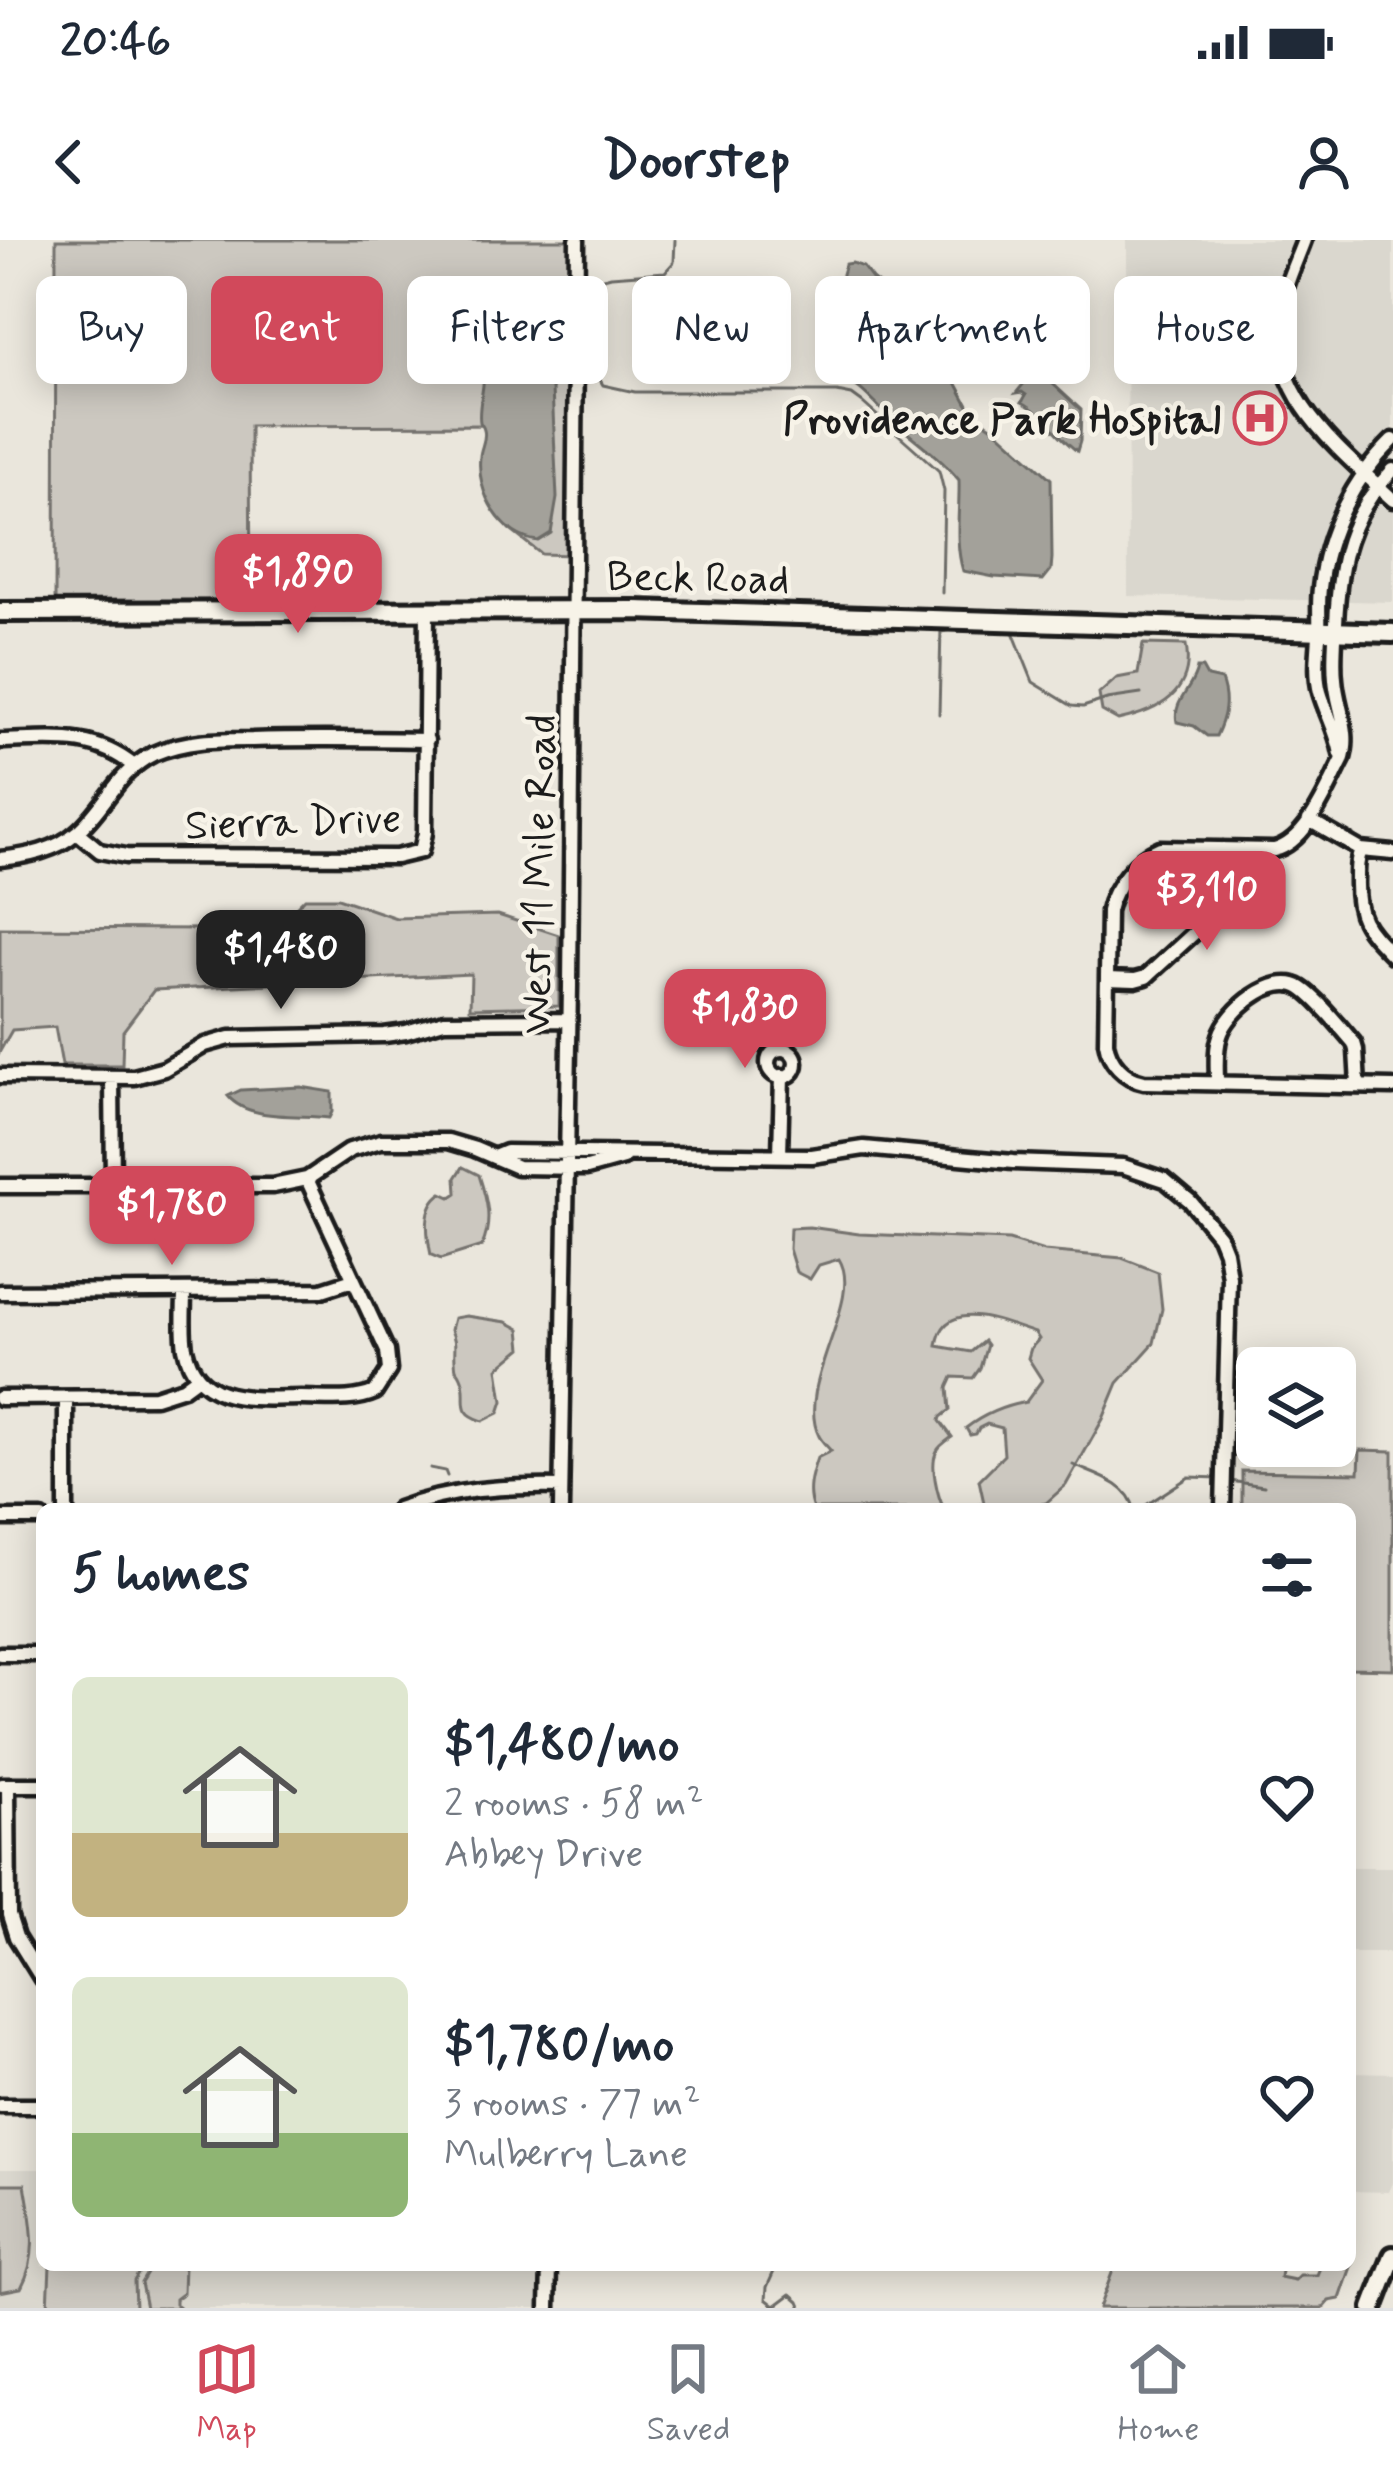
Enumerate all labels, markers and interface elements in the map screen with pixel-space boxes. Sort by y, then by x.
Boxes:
text: 20:46 [60,13,171,72]
text: Doorstep [602,127,791,198]
icon: back [36,129,102,195]
icon: person [1291,129,1357,195]
chip: Buy [36,276,187,384]
chip: Rent [211,276,383,384]
chip: Filters [407,276,608,384]
chip: New [632,276,791,384]
chip: Apartment [815,276,1090,384]
chip: House [1114,276,1297,384]
hospital icon: Providence Park Hospital [1232,390,1288,446]
place label: Providence Park Hospital [783,394,1221,449]
pin: $1,890 [200,534,396,636]
text: $1,890 [242,547,354,598]
street label: Beck Road [606,550,790,609]
street label: West 11 Mile Road [510,714,571,1034]
street label: Sierra Drive [184,792,402,855]
pin: $3,110 [1109,851,1305,953]
text: $3,110 [1156,864,1258,915]
pin: $1,480 [183,910,379,1012]
text: $1,480 [223,923,339,974]
pin: $1,830 [647,969,843,1071]
text: $1,830 [691,982,799,1033]
pin: $1,780 [74,1166,270,1268]
text: $1,780 [116,1179,228,1230]
map controls [1236,1347,1356,1467]
button: layers [1236,1347,1356,1467]
text: 5 homes [72,1542,250,1608]
icon: filters [1254,1542,1320,1608]
text: $1,480/mo [444,1713,679,1779]
icon: home [168,1725,312,1869]
icon: heart [1254,1764,1320,1830]
text: 2 rooms · 58 m² [444,1779,704,1830]
text: Abbey Drive [444,1830,643,1881]
text: $1,780/mo [444,2013,674,2079]
icon: home [168,2025,312,2169]
icon: heart [1254,2064,1320,2130]
text: 3 rooms · 77 m² [444,2079,701,2130]
text: Mulberry Lane [444,2130,688,2181]
tab: Map [194,2336,260,2452]
tab: Saved [647,2336,730,2452]
tab: Home [1117,2336,1199,2452]

